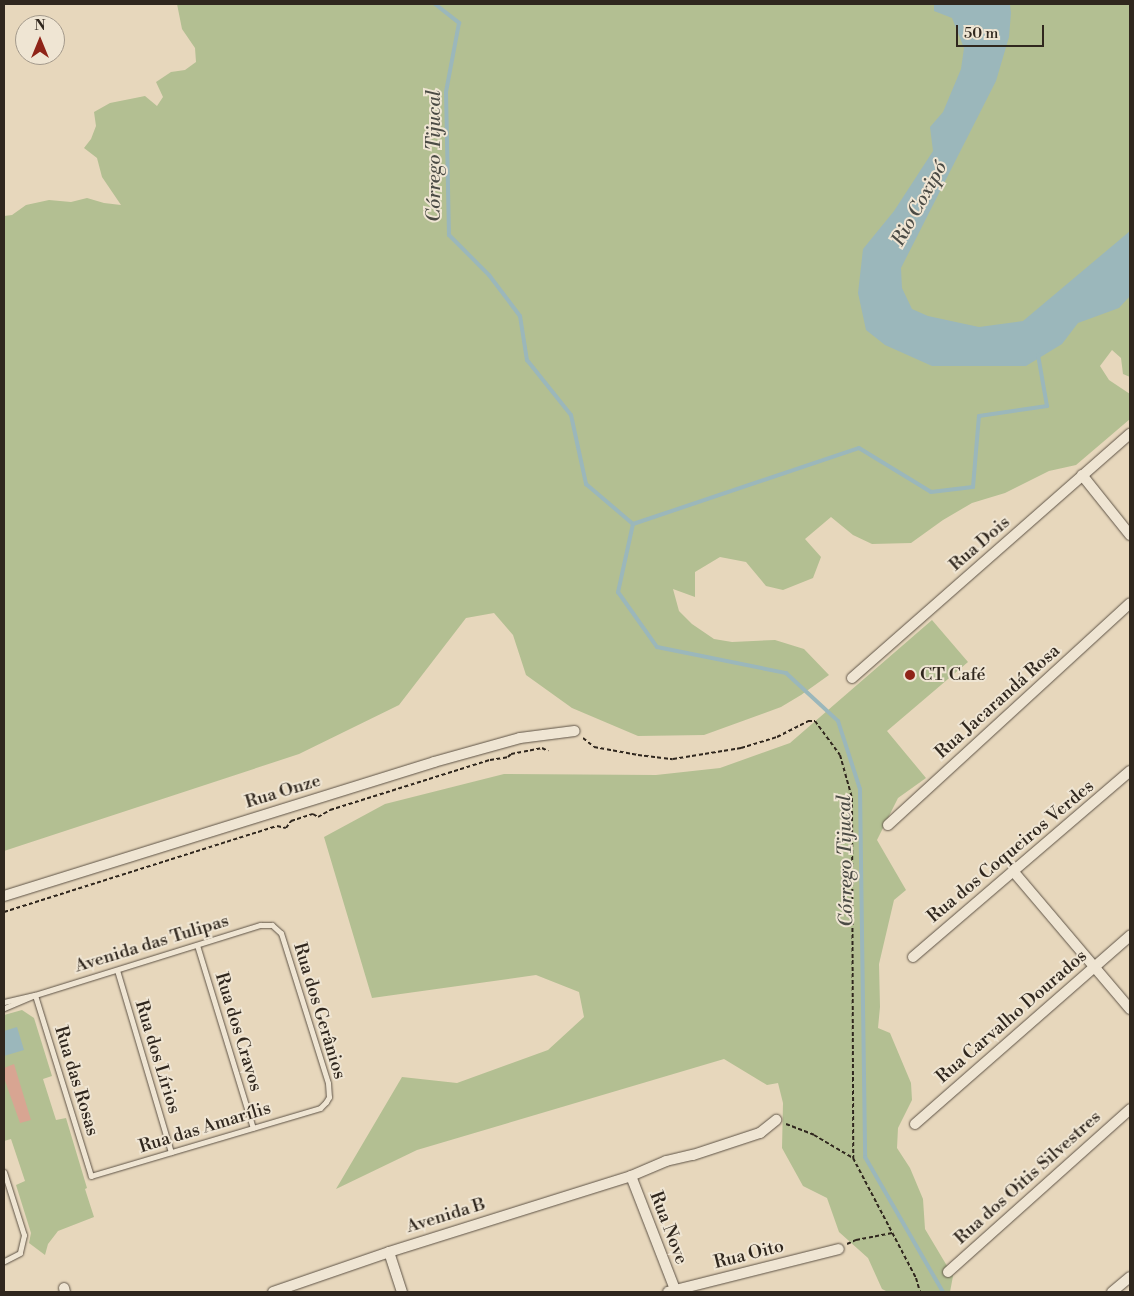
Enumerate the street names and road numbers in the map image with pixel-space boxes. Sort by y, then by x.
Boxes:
street label: Rua Dois [945,512,1015,576]
street label: Rua Jacarandá Rosa [931,640,1065,764]
street label: Rua Onze [243,770,323,814]
street label: Rua dos Coqueiros Verdes [923,776,1099,928]
street label: Avenida das Tulipas [72,910,232,978]
street label: Rua dos Gerânios [288,940,350,1082]
street label: Rua Carvalho Dourados [932,946,1092,1088]
street label: Rua dos Cravos [210,970,266,1094]
street label: Rua dos Lírios [130,998,184,1116]
street label: Rua das Rosas [49,1023,103,1139]
street label: Rua das Amarílis [136,1098,274,1158]
street label: Rua dos Oitis Silvestres [950,1107,1106,1249]
street label: Rua Nove [644,1189,692,1267]
street label: Avenida B [404,1194,488,1238]
street label: Rua Oito [712,1236,786,1274]

